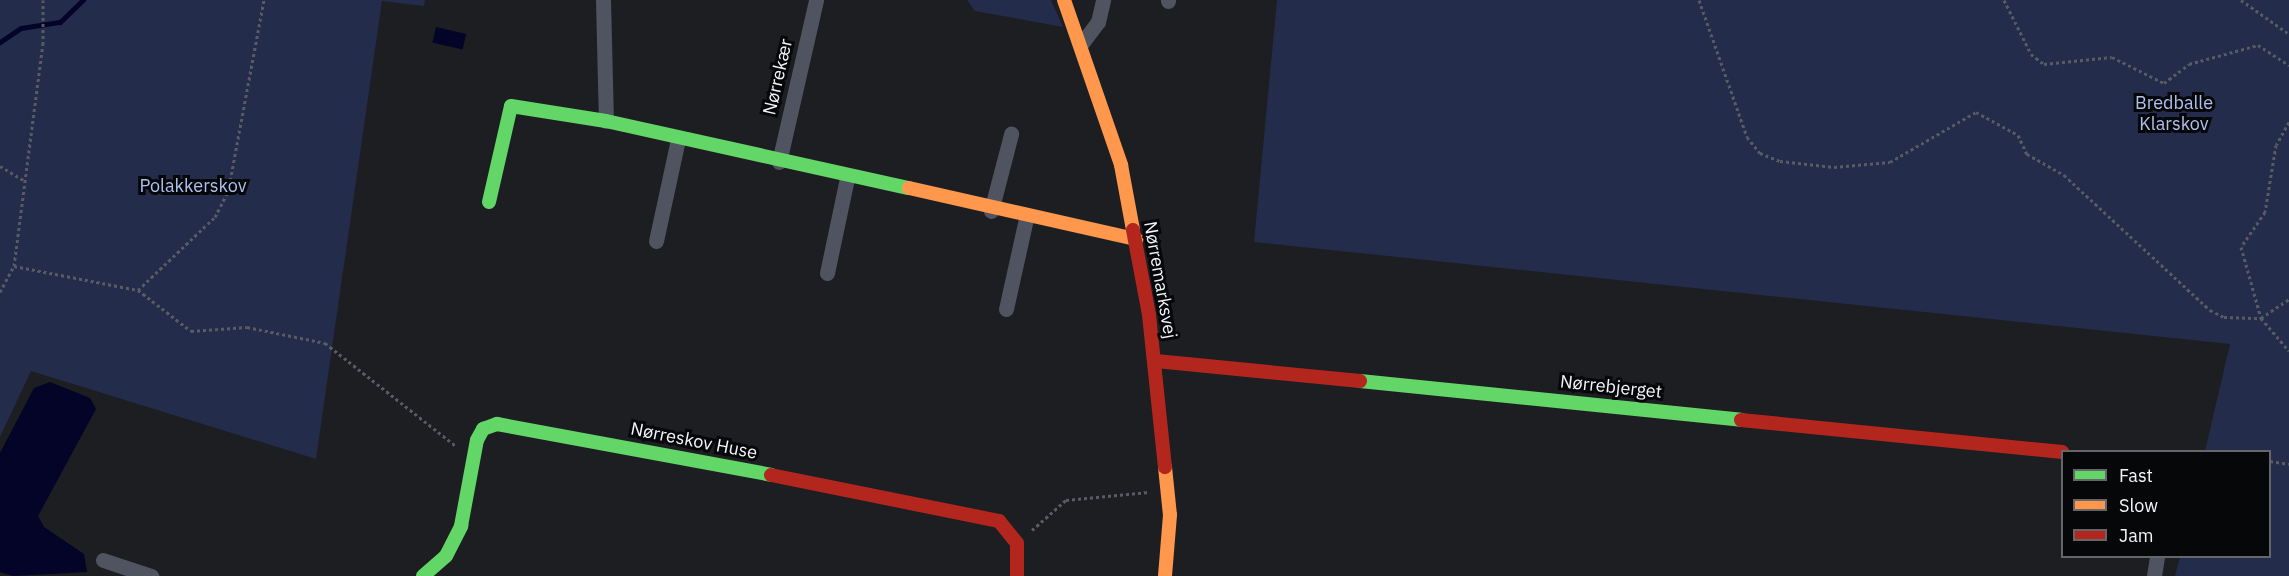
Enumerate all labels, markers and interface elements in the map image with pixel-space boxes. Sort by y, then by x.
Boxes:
street label: Nørrekær [759,37,797,117]
park label: Bredballe Klarskov [2135,93,2213,136]
park label: Polakkerskov [139,175,247,197]
street label: Nørremarksvej [1139,220,1181,340]
street label: Nørrebjerget [1559,371,1663,403]
street label: Nørreskov Huse [629,418,759,464]
legend [2061,450,2271,558]
text: Fast [2119,464,2153,487]
text: Slow [2119,494,2158,517]
text: Jam [2119,524,2154,547]

